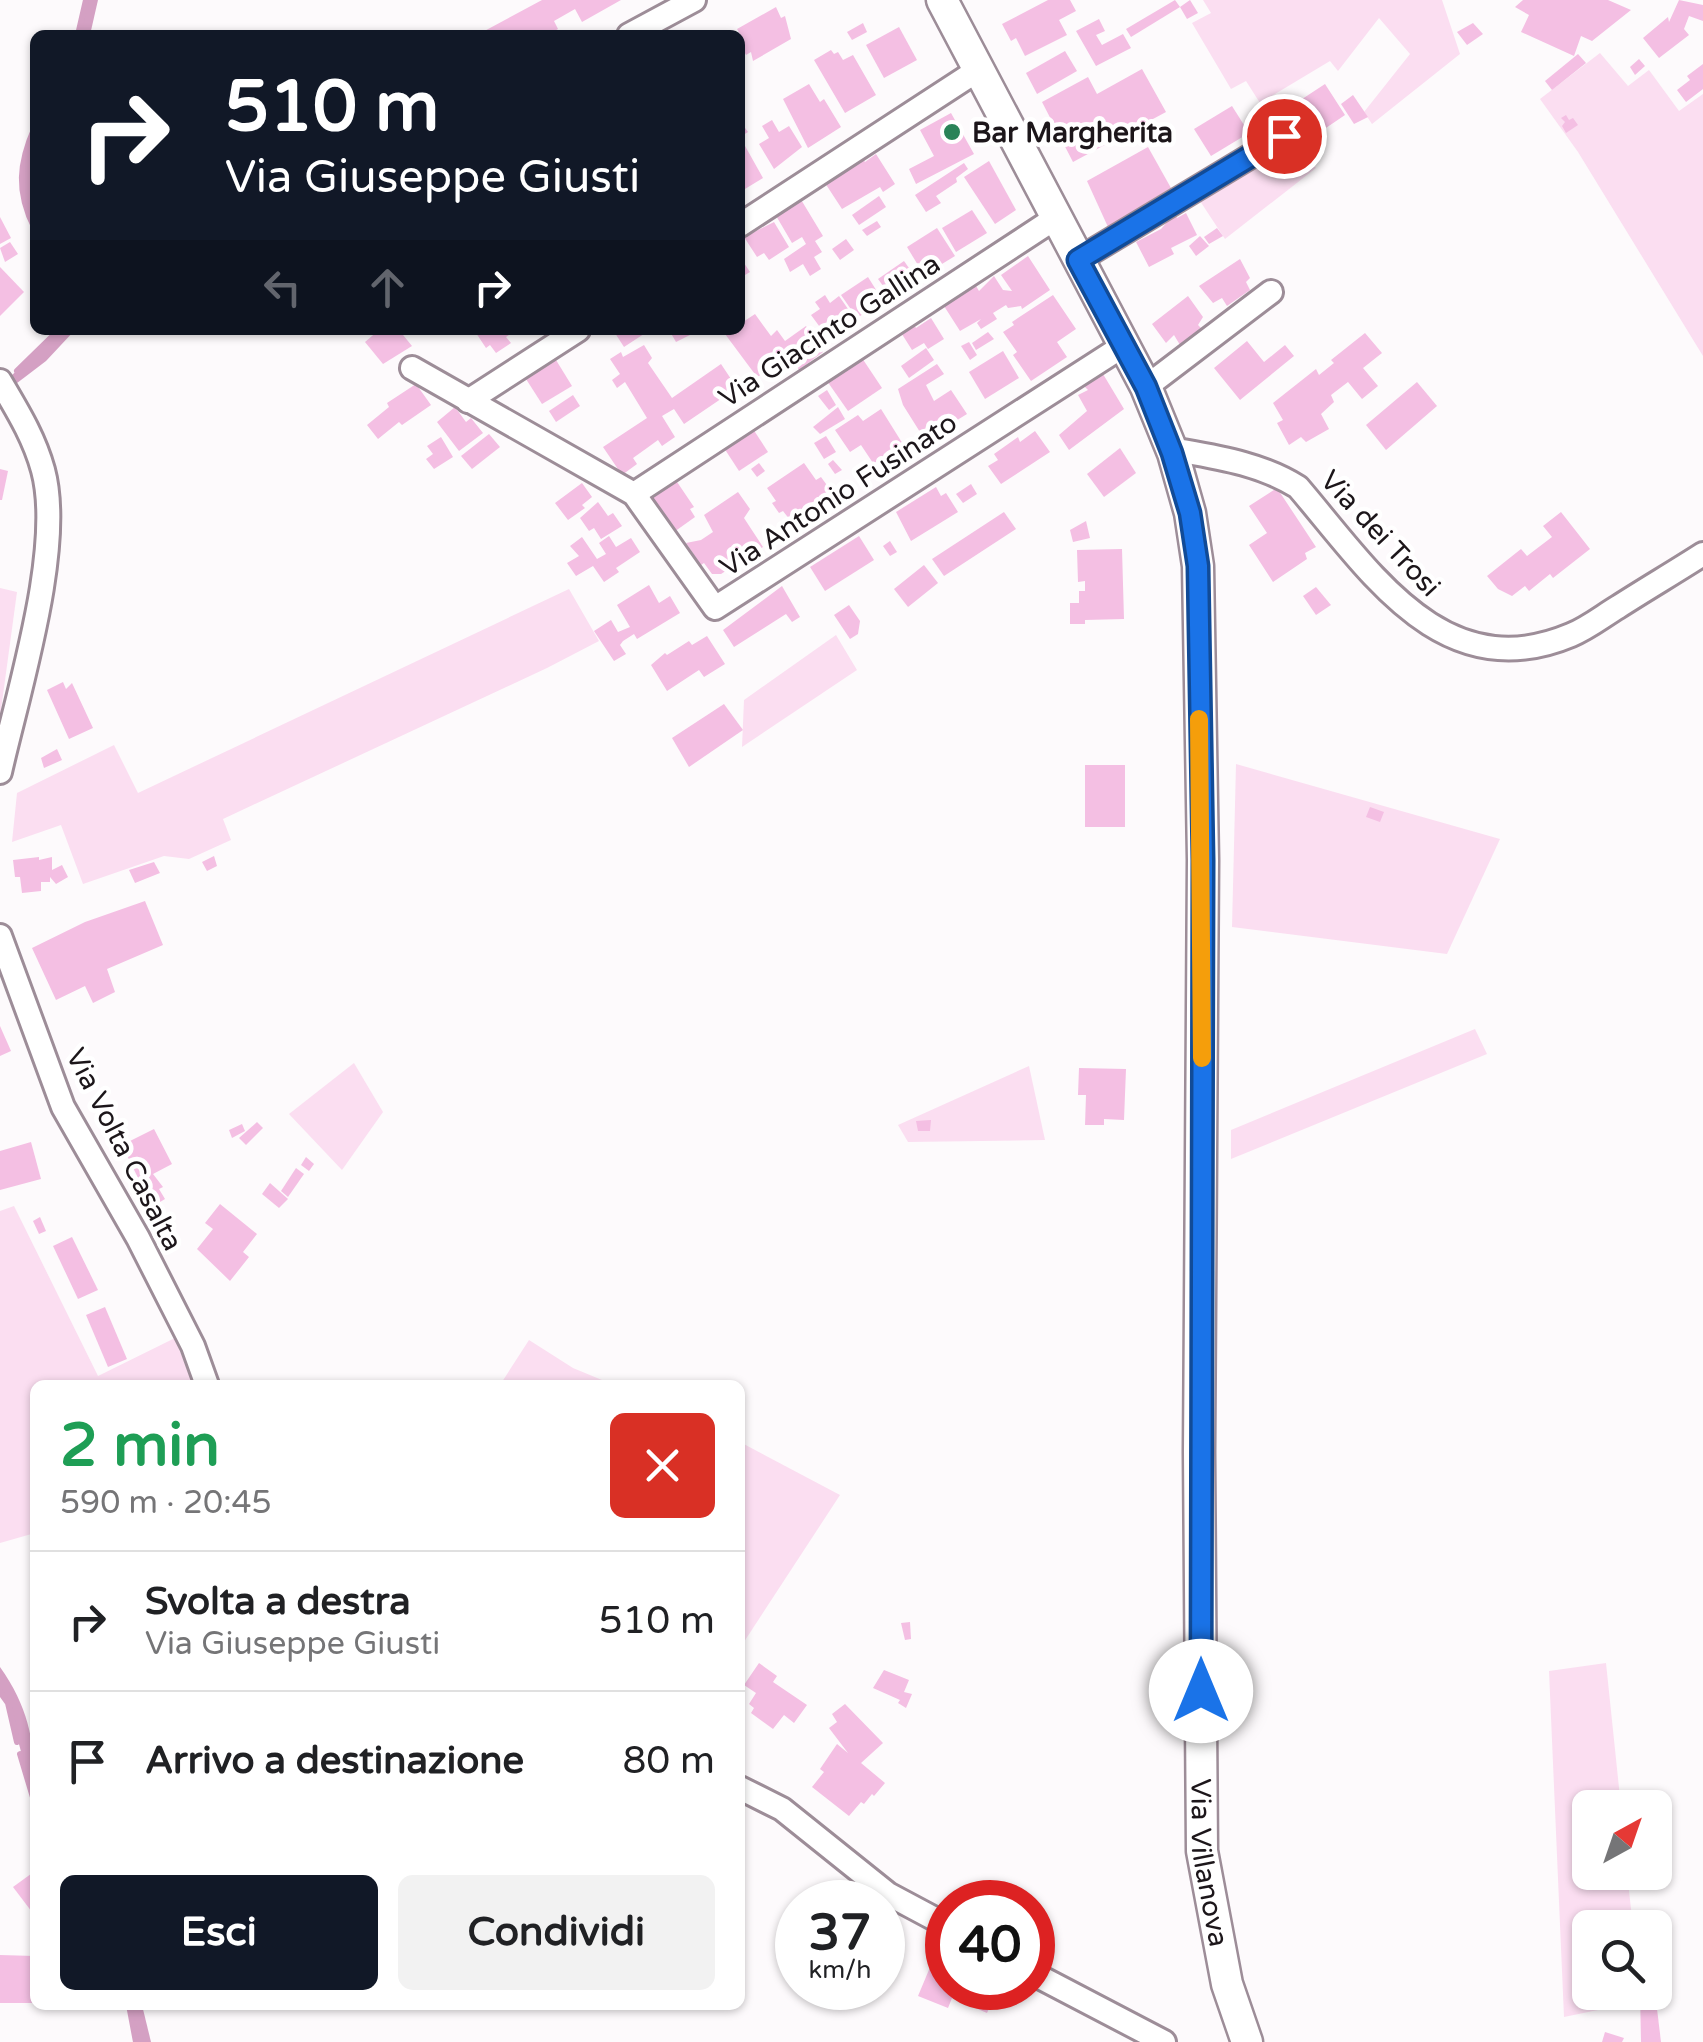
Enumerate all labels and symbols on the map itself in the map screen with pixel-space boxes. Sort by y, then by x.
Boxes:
pin [1242,94,1327,179]
place label: Bar Margherita [972,116,1173,150]
marker: Bar Margherita [941,121,963,143]
street label: Via Giacinto Gallina [712,247,947,415]
street label: Via Antonio Fusinato [714,405,964,584]
street label: Via dei Trosi [1313,464,1447,604]
street label: Via Volta Casalta [58,1043,190,1256]
position arrow [1149,1639,1253,1743]
street label: Via Villanova [1183,1778,1236,1950]
north arrow [1572,1790,1672,1890]
speed limit sign: 40 [925,1880,1055,2010]

